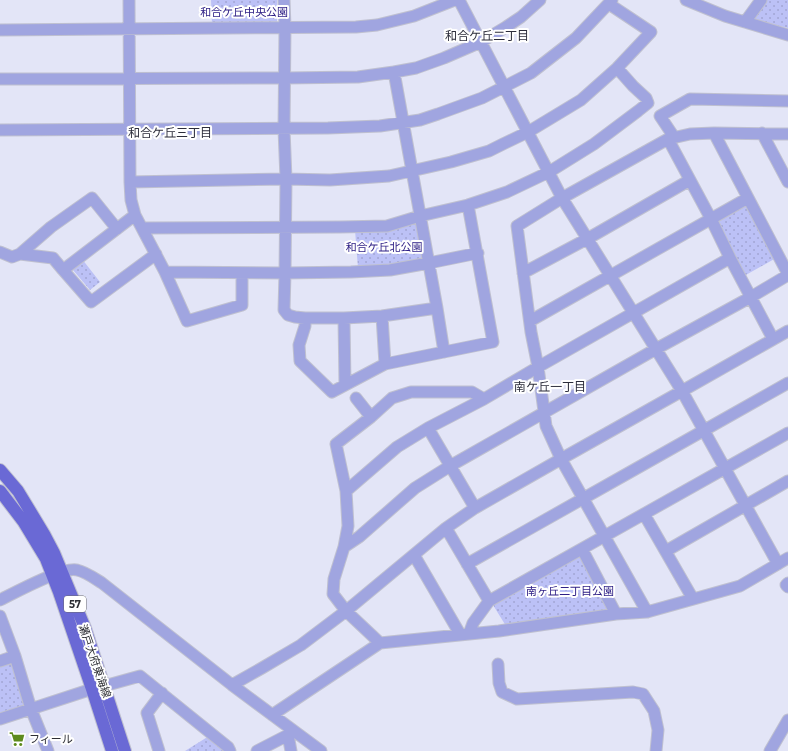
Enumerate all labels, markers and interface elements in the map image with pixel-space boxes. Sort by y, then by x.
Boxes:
park label: 和合ケ丘中央公園 [200,5,288,19]
district label: 和合ケ丘二丁目 [445,28,529,43]
district label: 和合ケ丘三丁目 [128,125,212,140]
park label: 和合ケ丘北公園 [346,240,423,254]
district label: 南ケ丘一丁目 [514,379,586,394]
park label: 南ヶ丘二丁目公園 [526,584,614,598]
road number: 57 [64,596,86,612]
street label: 瀬戸大府東海線 [76,622,114,700]
supermarket icon: フィール [8,730,26,748]
place label: フィール [29,732,73,746]

